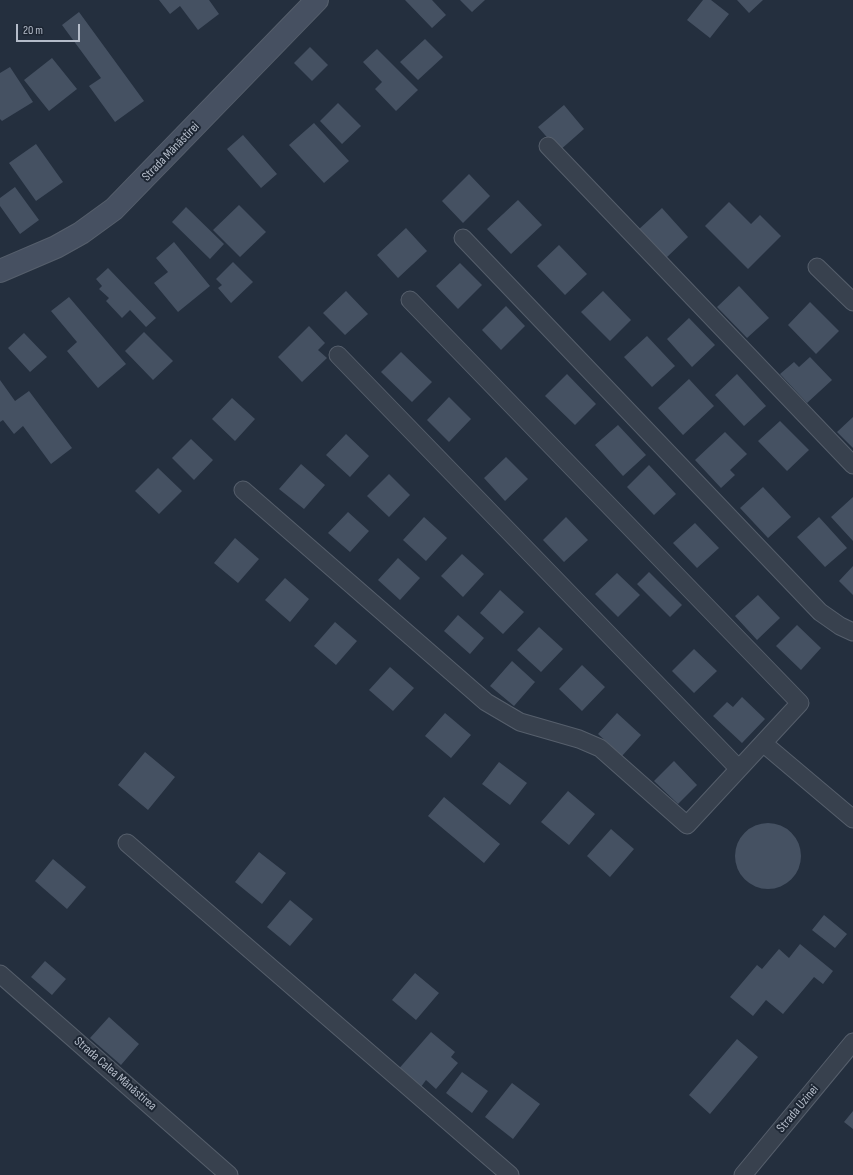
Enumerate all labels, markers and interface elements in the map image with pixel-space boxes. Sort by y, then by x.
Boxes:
scale bar [18,16,82,42]
text: 20 m [23,23,43,38]
street label: Strada Mănăstirei [139,119,203,185]
street label: Strada Calea Mănăstirea [70,1034,160,1114]
street label: Strada Uzinei [774,1082,822,1136]

